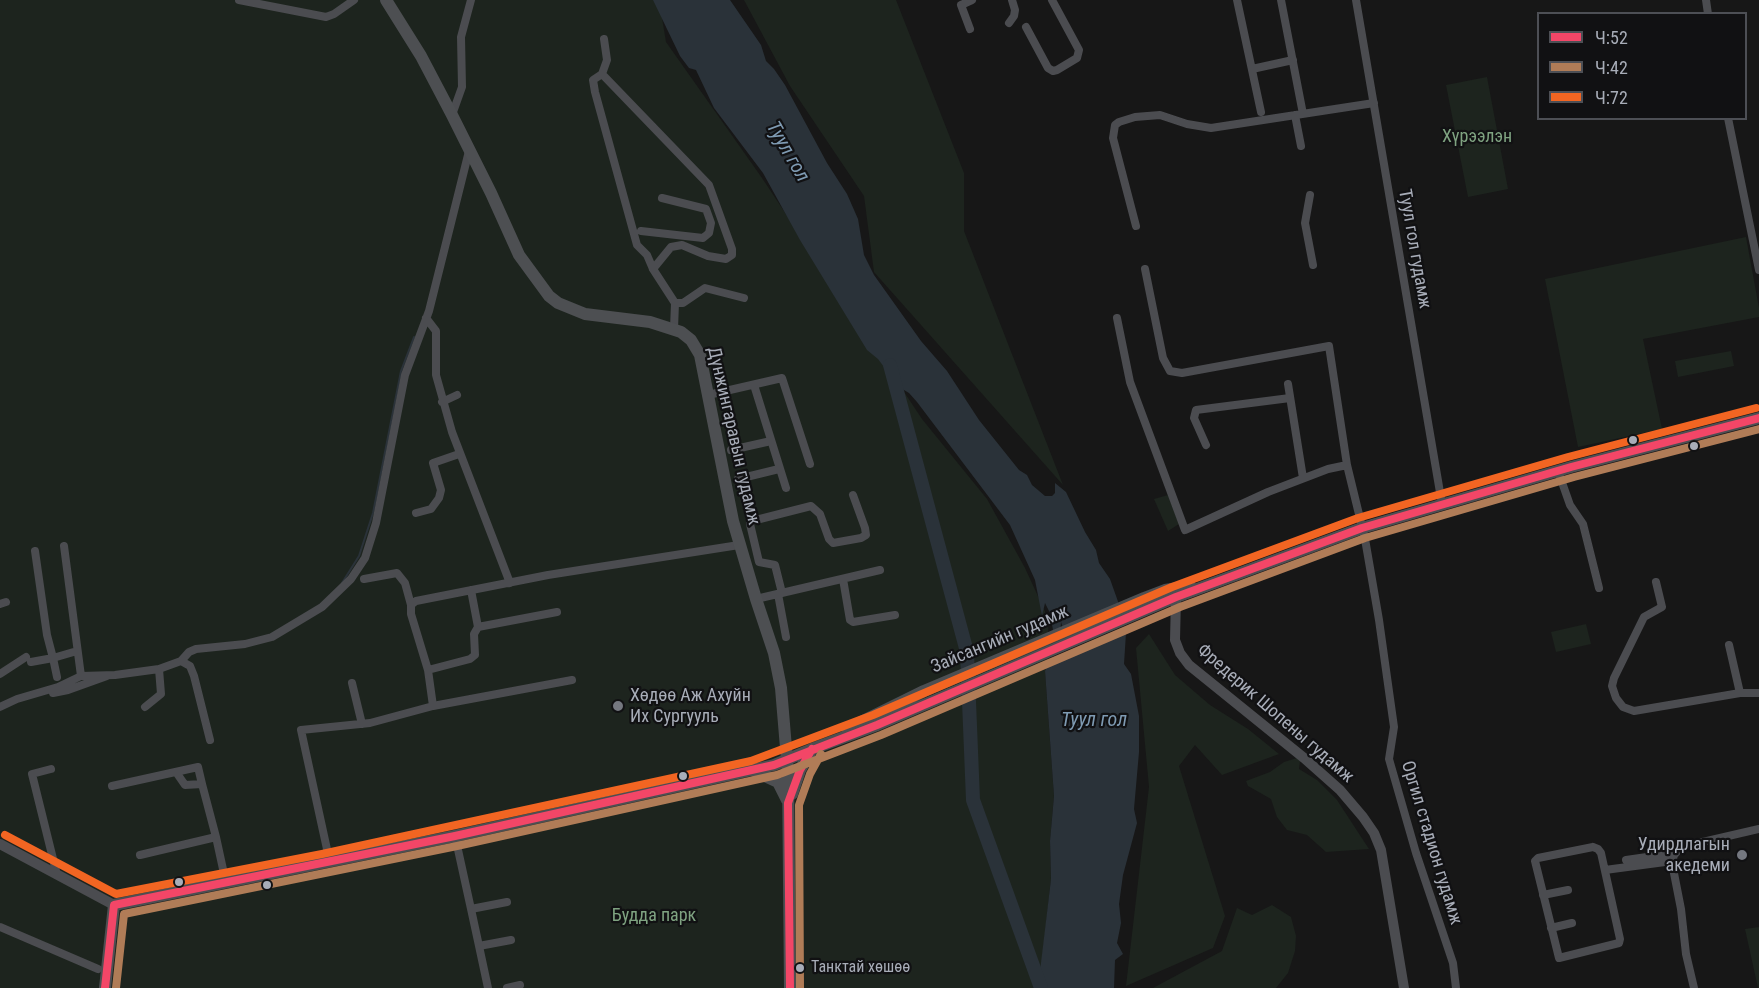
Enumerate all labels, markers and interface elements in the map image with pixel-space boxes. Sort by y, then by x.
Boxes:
legend [1537,12,1747,120]
text: Ч:52 [1595,27,1628,48]
text: Ч:42 [1595,57,1628,78]
text: Ч:72 [1595,87,1628,108]
water label: Туул гол [760,117,814,187]
park label: Хүрээлэн [1442,126,1512,148]
street label: Туул гол гудамж [1393,188,1435,310]
street label: Дүнжингаравын гудамж [702,345,764,527]
unlabelled marker [1627,434,1639,446]
unlabelled marker [1688,440,1700,452]
street label: Зайсангийн гудамж [928,601,1072,679]
street label: Фредерик Шопены гудамж [1192,640,1358,788]
place label: Хөдөө Аж Ахуйн Их Сургууль [630,685,751,728]
marker: Хөдөө Аж Ахуйн Их Сургууль [611,699,625,713]
water label: Туул гол [1061,709,1127,733]
street label: Оргил стадион гудамж [1396,759,1466,927]
unlabelled marker [677,770,689,782]
place label: Удирдлагын акедеми [1638,834,1730,876]
marker: Удирдлагын акедеми [1735,848,1749,862]
unlabelled marker [173,876,185,888]
unlabelled marker [261,879,273,891]
park label: Будда парк [612,905,696,927]
place label: Танктай хөшөө [811,958,910,978]
marker: Танктай хөшөө [794,962,806,974]

